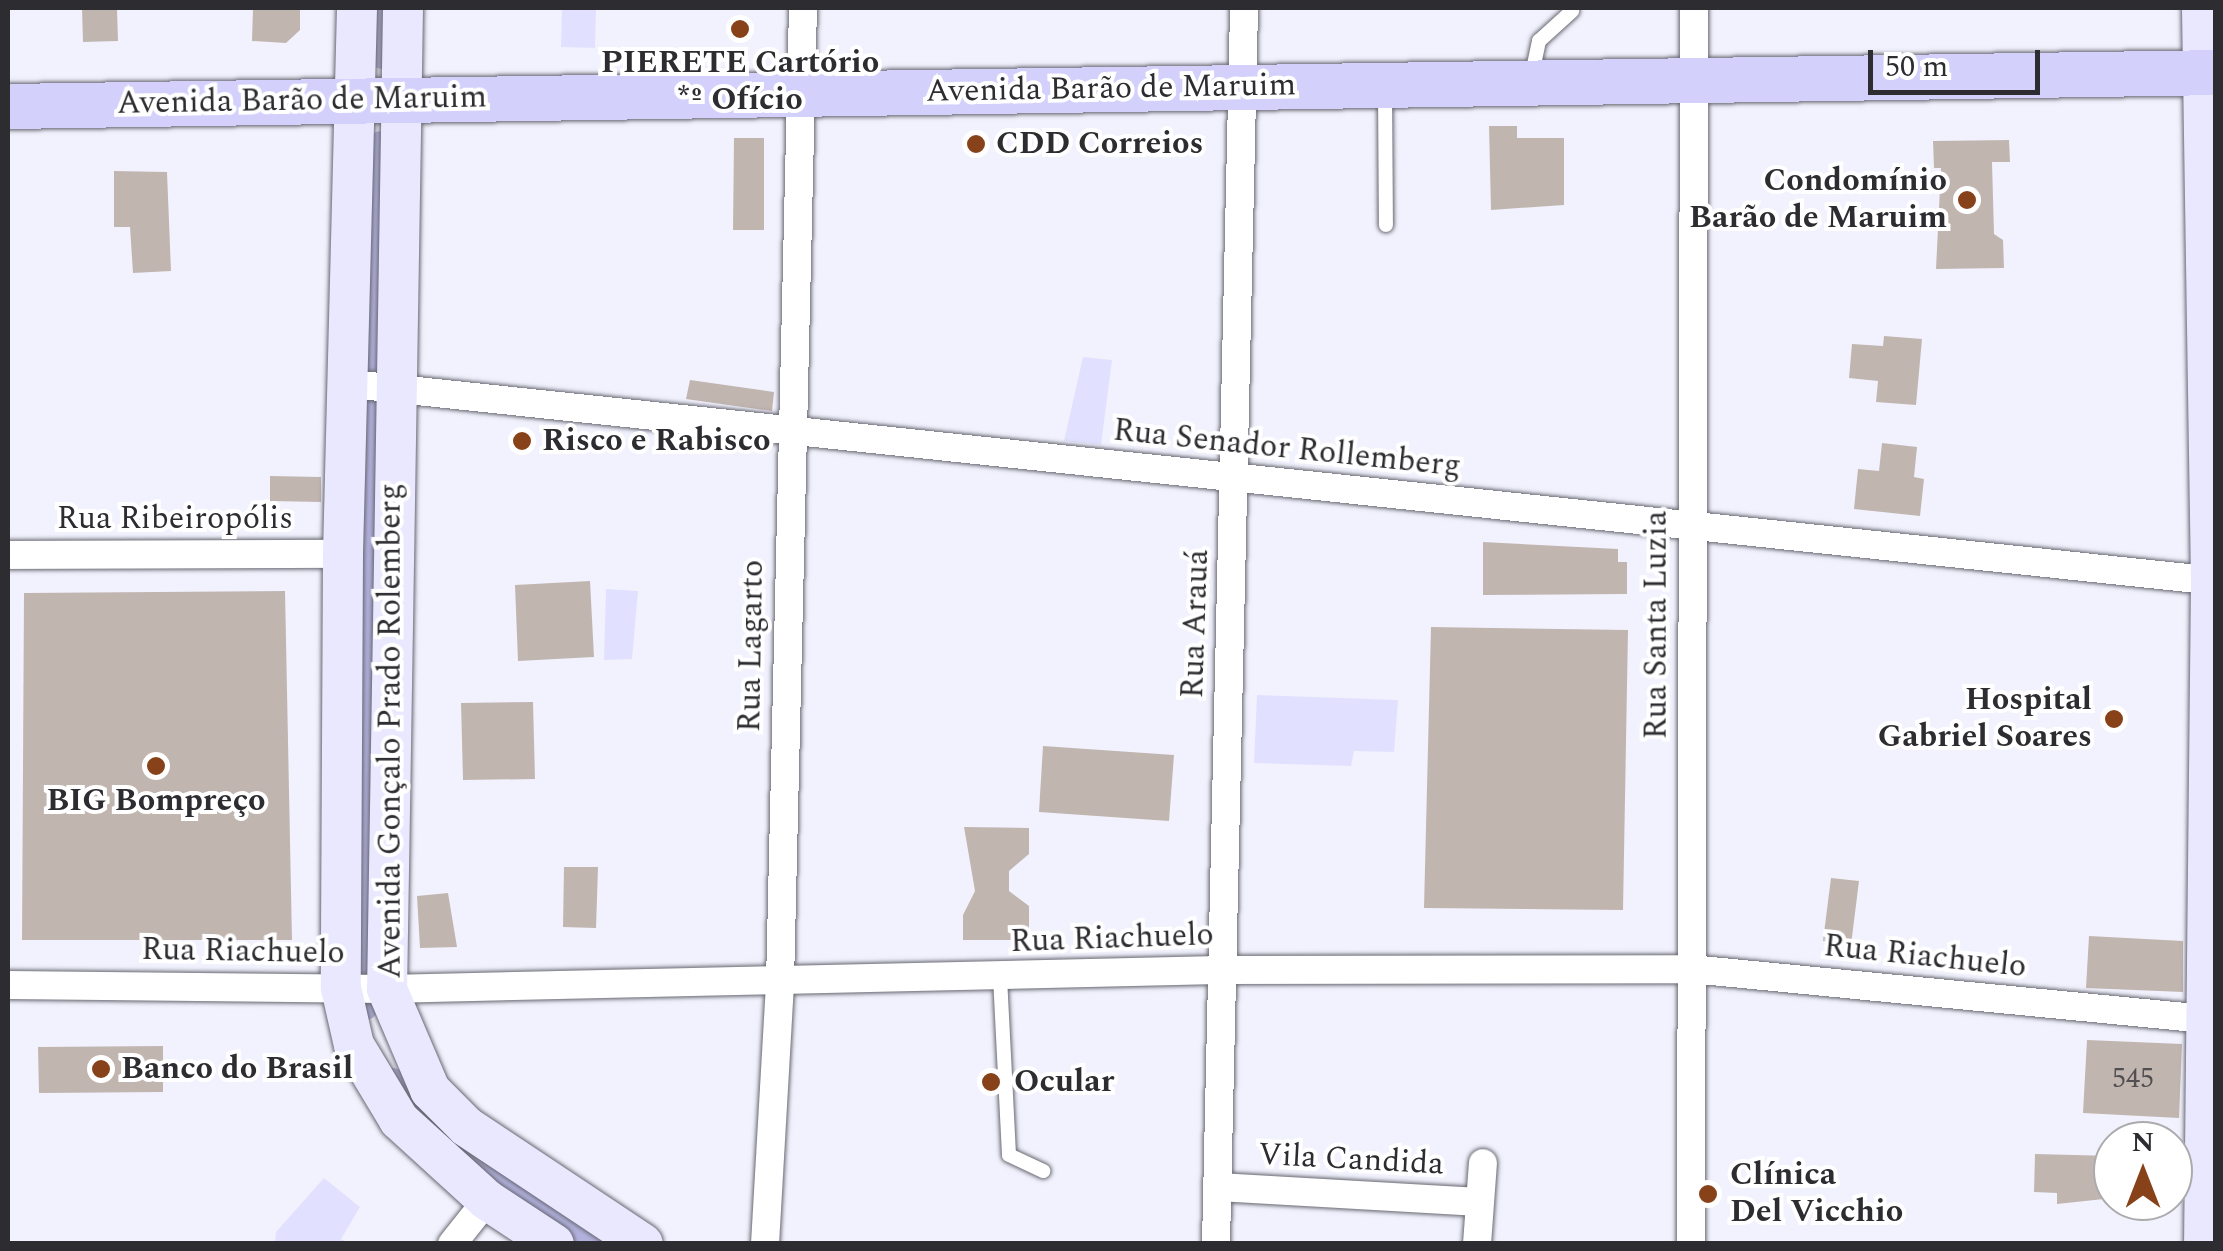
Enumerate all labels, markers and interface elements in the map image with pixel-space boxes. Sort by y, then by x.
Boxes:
marker: PIERETE Cartório *º Ofício [729,18,751,40]
scale bar [1873,30,2046,92]
text: 50 m [1885,44,1948,90]
place label: PIERETE Cartório *º Ofício [601,45,879,120]
street label: Avenida Barão de Maruim [926,67,1296,111]
street label: Avenida Barão de Maruim [117,79,487,123]
place label: CDD Correios [996,125,1204,163]
marker: CDD Correios [965,133,987,155]
place label: Condomínio Barão de Maruim [1689,163,1947,238]
marker: Condomínio Barão de Maruim [1956,189,1978,211]
street label: Rua Senador Rollemberg [1111,412,1463,486]
place label: Risco e Rabisco [542,422,770,460]
marker: Risco e Rabisco [511,430,533,452]
street label: Avenida Gonçalo Prado Rolemberg [372,483,410,979]
street label: Rua Ribeiropólis [57,500,293,538]
street label: Rua Santa Luzia [1638,511,1676,739]
street label: Rua Arauá [1174,549,1218,699]
street label: Rua Lagarto [731,559,773,733]
place label: Hospital Gabriel Soares [1878,682,2092,757]
marker: Hospital Gabriel Soares [2101,706,2127,732]
marker: BIG Bompreço [145,755,167,777]
place label: BIG Bompreço [47,782,265,820]
street label: Rua Riachuelo [1010,916,1214,962]
street label: Rua Riachuelo [1822,927,2028,987]
street label: Rua Riachuelo [141,931,345,973]
place label: Banco do Brasil [121,1050,353,1088]
marker: Banco do Brasil [90,1058,112,1080]
house number: 545 [2112,1062,2154,1096]
place label: Ocular [1014,1063,1114,1101]
marker: Ocular [978,1069,1004,1095]
north arrow [2093,1121,2193,1221]
text: N [2132,1121,2154,1164]
street label: Vila Candida [1257,1136,1445,1184]
place label: Clínica Del Vicchio [1730,1157,1903,1232]
marker: Clínica Del Vicchio [1695,1181,1721,1207]

